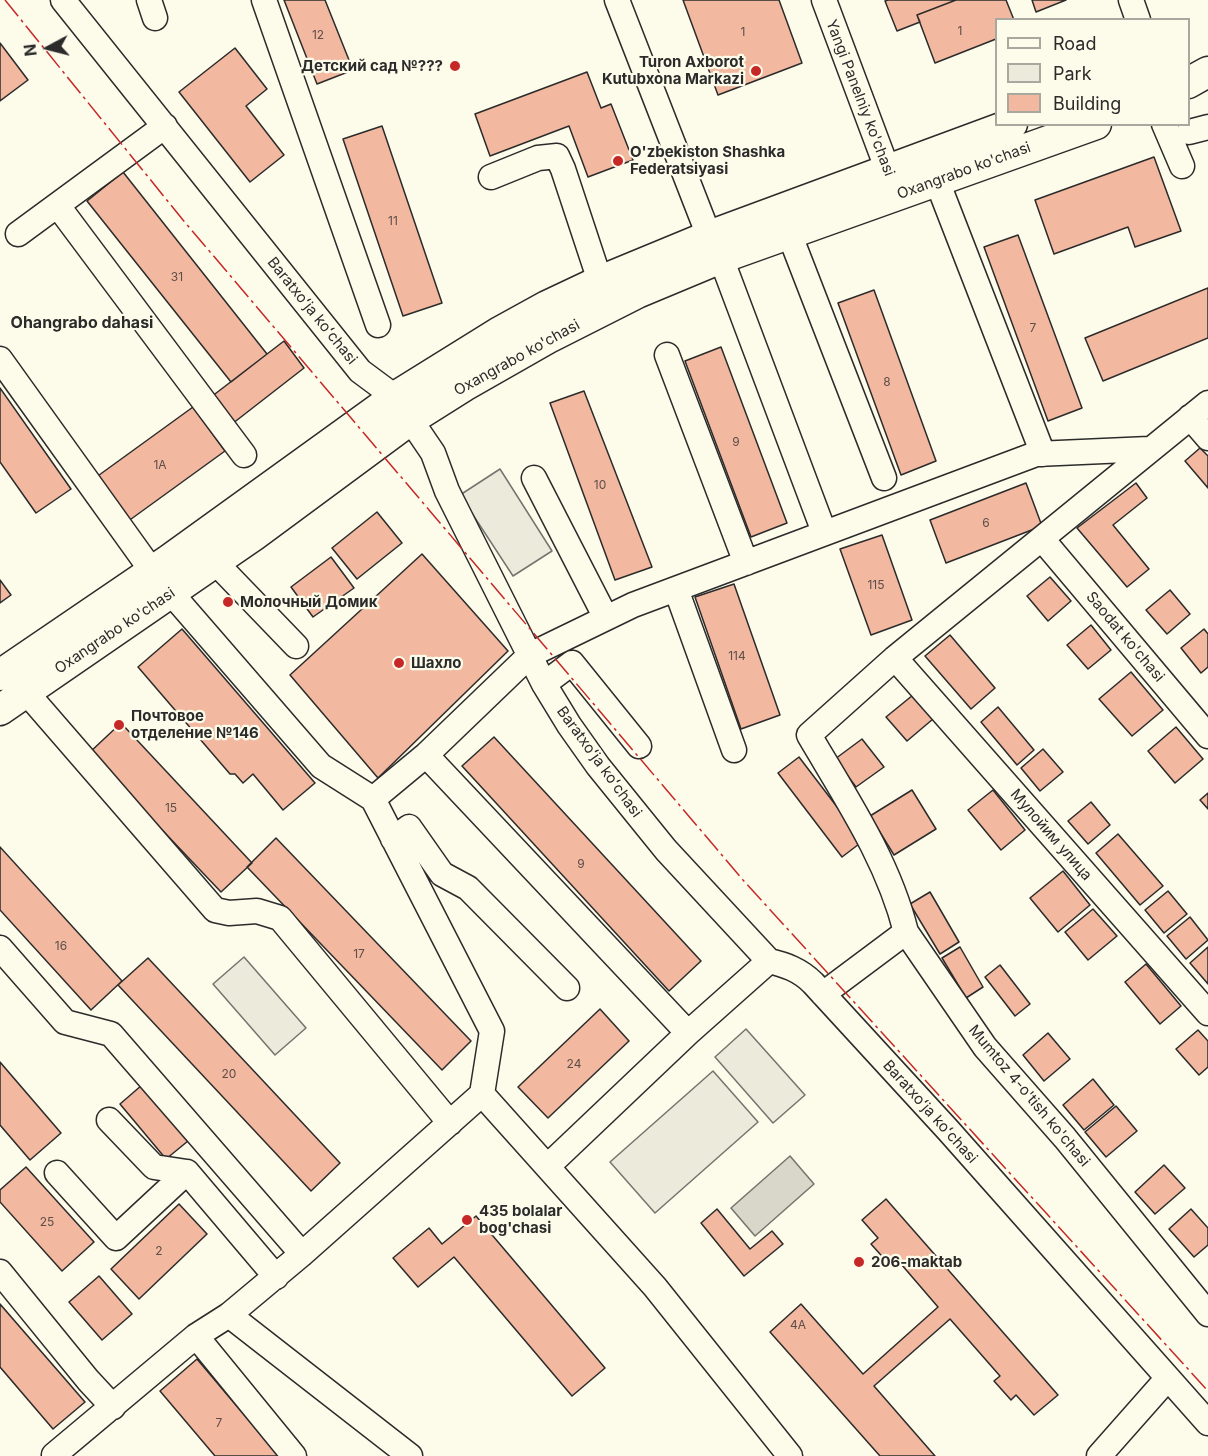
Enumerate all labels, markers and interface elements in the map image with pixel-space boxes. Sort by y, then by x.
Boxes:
street label: Yangi Panelniy ko'chasi [822,17,898,179]
north arrow [18,18,78,78]
legend [995,18,1190,126]
house number: 1 [958,24,962,38]
house number: 1 [741,25,745,39]
house number: 12 [312,28,324,42]
text: Road [1053,33,1096,54]
text: N [19,43,41,57]
place label: Turon Axborot Kutubxona Markazi [602,53,744,88]
place label: Детский сад №??? [301,57,443,75]
marker: Детский сад №??? [448,59,462,73]
text: Park [1053,63,1092,84]
marker: Turon Axborot Kutubxona Markazi [749,64,763,78]
text: Building [1053,93,1121,114]
street label: Oxangrabo ko'chasi [895,138,1033,204]
place label: O'zbekiston Shashka Federatsiyasi [630,143,785,178]
marker: O'zbekiston Shashka Federatsiyasi [611,154,625,168]
house number: 11 [388,214,398,228]
street label: Baratxoʻja koʻchasi [263,254,361,368]
house number: 31 [171,270,183,284]
district label: Ohangrabo dahasi [11,313,153,333]
street label: Oxangrabo ko'chasi [451,316,583,400]
house number: 7 [1030,321,1036,335]
house number: 8 [883,375,891,389]
house number: 9 [732,435,740,449]
house number: 1А [153,458,167,472]
house number: 10 [594,478,606,492]
house number: 6 [982,516,990,530]
house number: 115 [867,578,885,592]
street label: Oxangrabo ko'chasi [52,584,178,678]
street label: Saodat ko'chasi [1082,588,1168,686]
place label: Молочный Домик [240,593,377,611]
marker: Молочный Домик [221,595,235,609]
house number: 114 [728,649,746,663]
place label: Шахло [411,654,462,672]
marker: Шахло [392,656,406,670]
street label: Baratxoʻja koʻchasi [553,703,645,821]
place label: Почтовое отделение №146 [131,707,259,742]
marker: Почтовое отделение №146 [112,718,126,732]
street label: Мулойим улица [1006,786,1096,884]
house number: 15 [165,801,177,815]
house number: 9 [577,857,585,871]
house number: 16 [55,939,67,953]
house number: 17 [353,947,365,961]
street label: Mumtoz 4-o'tish ko'chasi [964,1022,1094,1170]
house number: 24 [567,1057,581,1071]
street label: Baratxoʻja koʻchasi [879,1057,981,1167]
house number: 20 [222,1067,236,1081]
place label: 435 bolalar bog'chasi [479,1202,562,1237]
marker: 435 bolalar bog'chasi [460,1213,474,1227]
house number: 25 [40,1215,54,1229]
house number: 2 [155,1244,163,1258]
place label: 206-maktab [871,1253,962,1271]
marker: 206-maktab [852,1255,866,1269]
house number: 4A [790,1318,806,1332]
house number: 7 [216,1416,222,1430]

